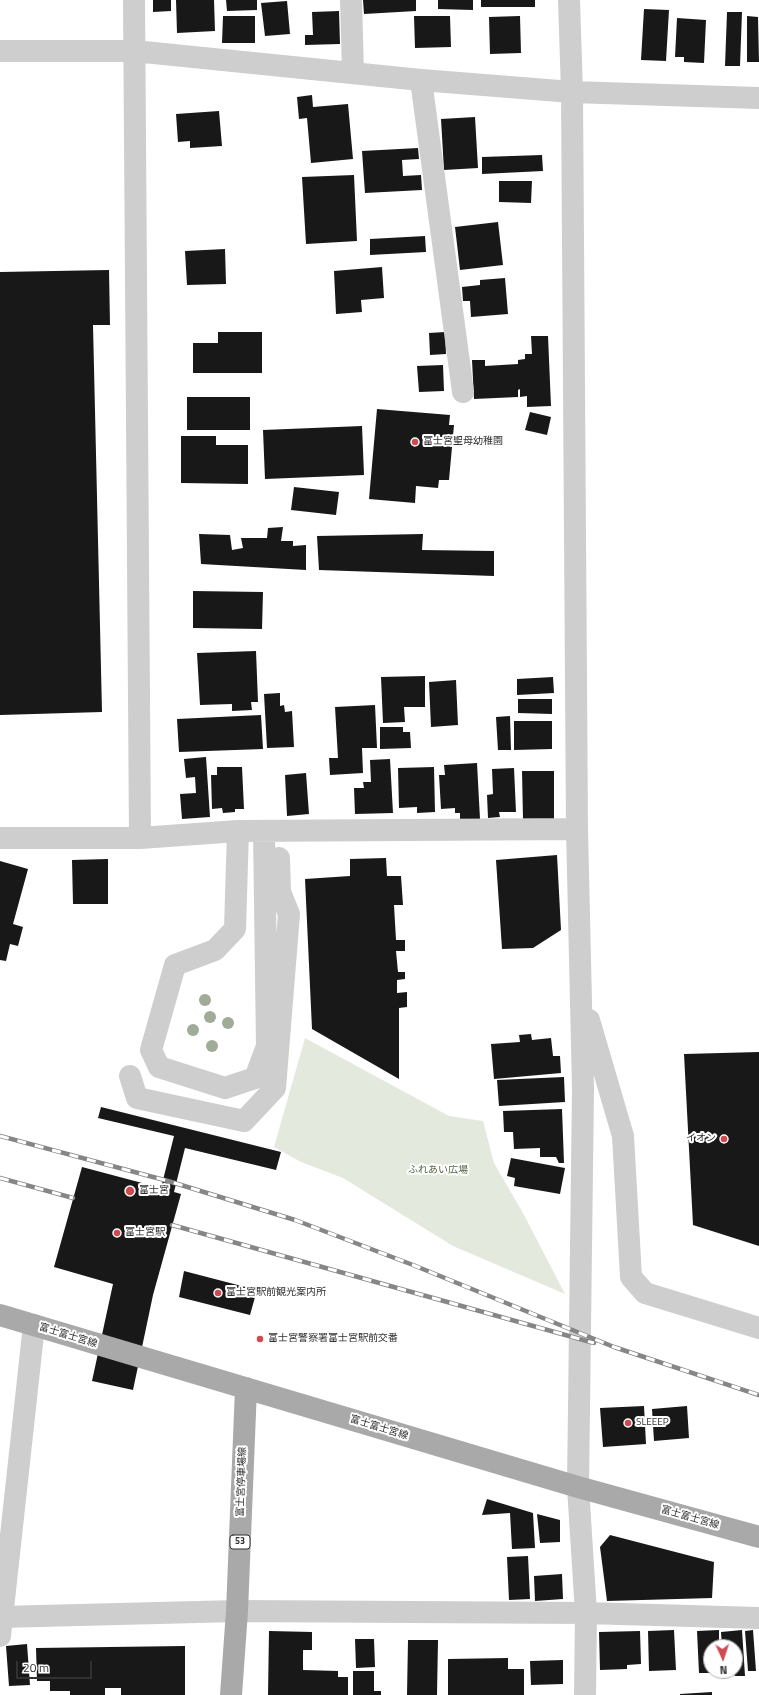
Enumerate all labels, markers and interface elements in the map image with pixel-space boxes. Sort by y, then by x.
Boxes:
place label: 富士宮聖母幼稚園 [423,436,503,448]
marker: 富士宮聖母幼稚園 [410,437,420,447]
place label: イオン [686,1133,716,1145]
marker: イオン [719,1134,729,1144]
park label: ふれあい広場 [408,1165,468,1177]
marker: 富士宮 [124,1185,136,1197]
place label: 富士宮 [139,1185,169,1197]
place label: 富士宮駅 [125,1227,165,1239]
marker: 富士宮駅 [112,1228,122,1238]
place label: 富士宮駅前観光案内所 [226,1287,326,1299]
marker: 富士宮駅前観光案内所 [213,1288,223,1298]
street label: 富士富士宮線 [38,1321,98,1351]
place label: 富士宮警察署富士宮駅前交番 [268,1333,398,1345]
marker: 富士宮警察署富士宮駅前交番 [255,1334,265,1344]
street label: 富士富士宮線 [349,1413,409,1443]
place label: SLEEEP [636,1417,669,1429]
marker: SLEEEP [623,1418,633,1428]
street label: 富士宮停車場線 [235,1447,249,1517]
street label: 富士富士宮線 [660,1504,720,1532]
road number: 53 [230,1535,250,1549]
north arrow [703,1639,743,1679]
scale bar [18,1653,94,1679]
text: 20 m [23,1658,49,1677]
text: N [719,1662,728,1678]

